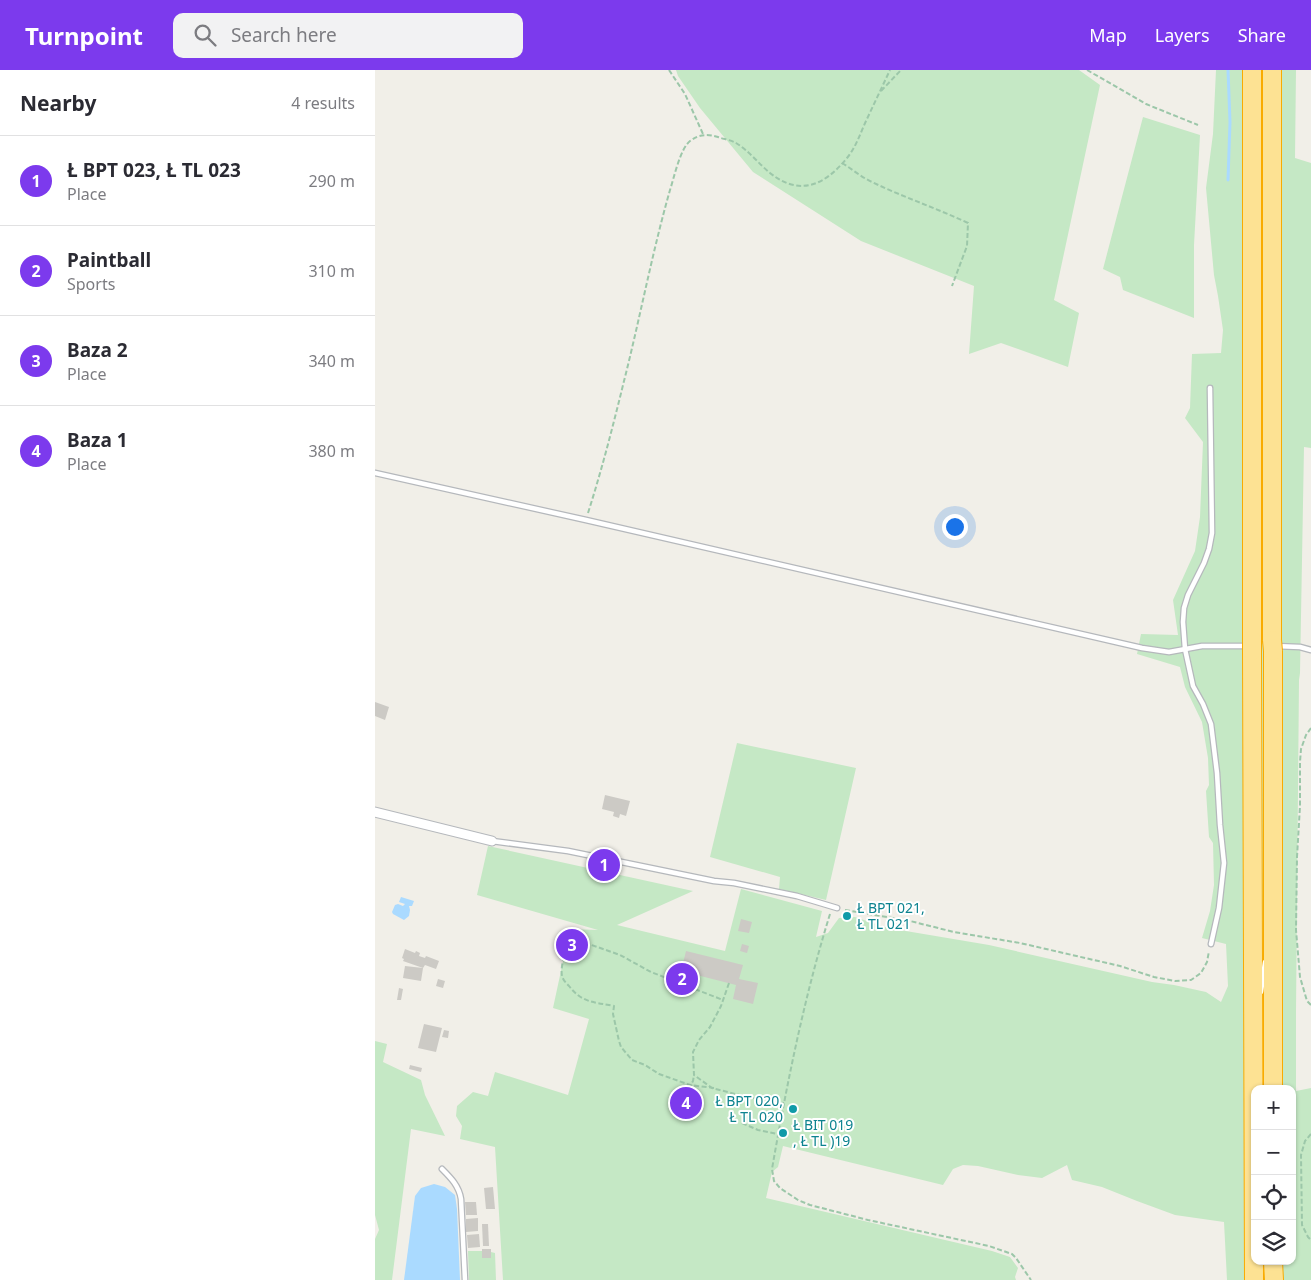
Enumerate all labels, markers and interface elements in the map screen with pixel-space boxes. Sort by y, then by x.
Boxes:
search box [173,13,523,58]
text: Turnpoint [25,19,143,52]
icon: search [191,21,219,49]
text: Search here [231,22,337,48]
text: Map [1089,23,1127,47]
text: Layers [1155,23,1210,47]
text: Share [1238,23,1286,47]
text: Nearby [20,89,96,117]
text: 4 results [291,92,355,114]
text: Ł BPT 023, Ł TL 023 [67,157,241,183]
text: 1 [31,170,41,192]
text: 290 m [308,170,355,192]
text: Place [67,183,107,205]
text: Paintball [67,247,151,273]
text: 2 [31,260,41,282]
text: 310 m [308,260,355,282]
text: Sports [67,273,115,295]
text: Baza 2 [67,337,128,363]
text: 3 [31,350,41,372]
text: 340 m [308,350,355,372]
text: Place [67,363,107,385]
text: Baza 1 [67,427,128,453]
text: 4 [31,440,41,462]
text: 380 m [308,440,355,462]
text: Place [67,453,107,475]
your location [942,514,968,540]
pin: 1 [588,846,620,884]
place label: Ł BPT 021, Ł TL 021 [857,898,925,933]
marker: Ł BPT 021, Ł TL 021 [841,910,853,922]
pin: 3 [556,926,588,964]
pin: 2 [666,960,698,998]
pin: 4 [670,1084,702,1122]
map controls [1251,1085,1296,1265]
button: + [1251,1085,1296,1130]
place label: Ł BPT 020, Ł TL 020 [715,1091,783,1126]
marker: Ł BPT 020, Ł TL 020 [787,1103,799,1115]
place label: Ł BIT 019 , Ł TL )19 [793,1115,853,1150]
marker: Ł BIT 019 , Ł TL )19 [777,1127,789,1139]
button: − [1251,1130,1296,1175]
button: locate [1251,1175,1296,1220]
button: layers [1251,1220,1296,1265]

